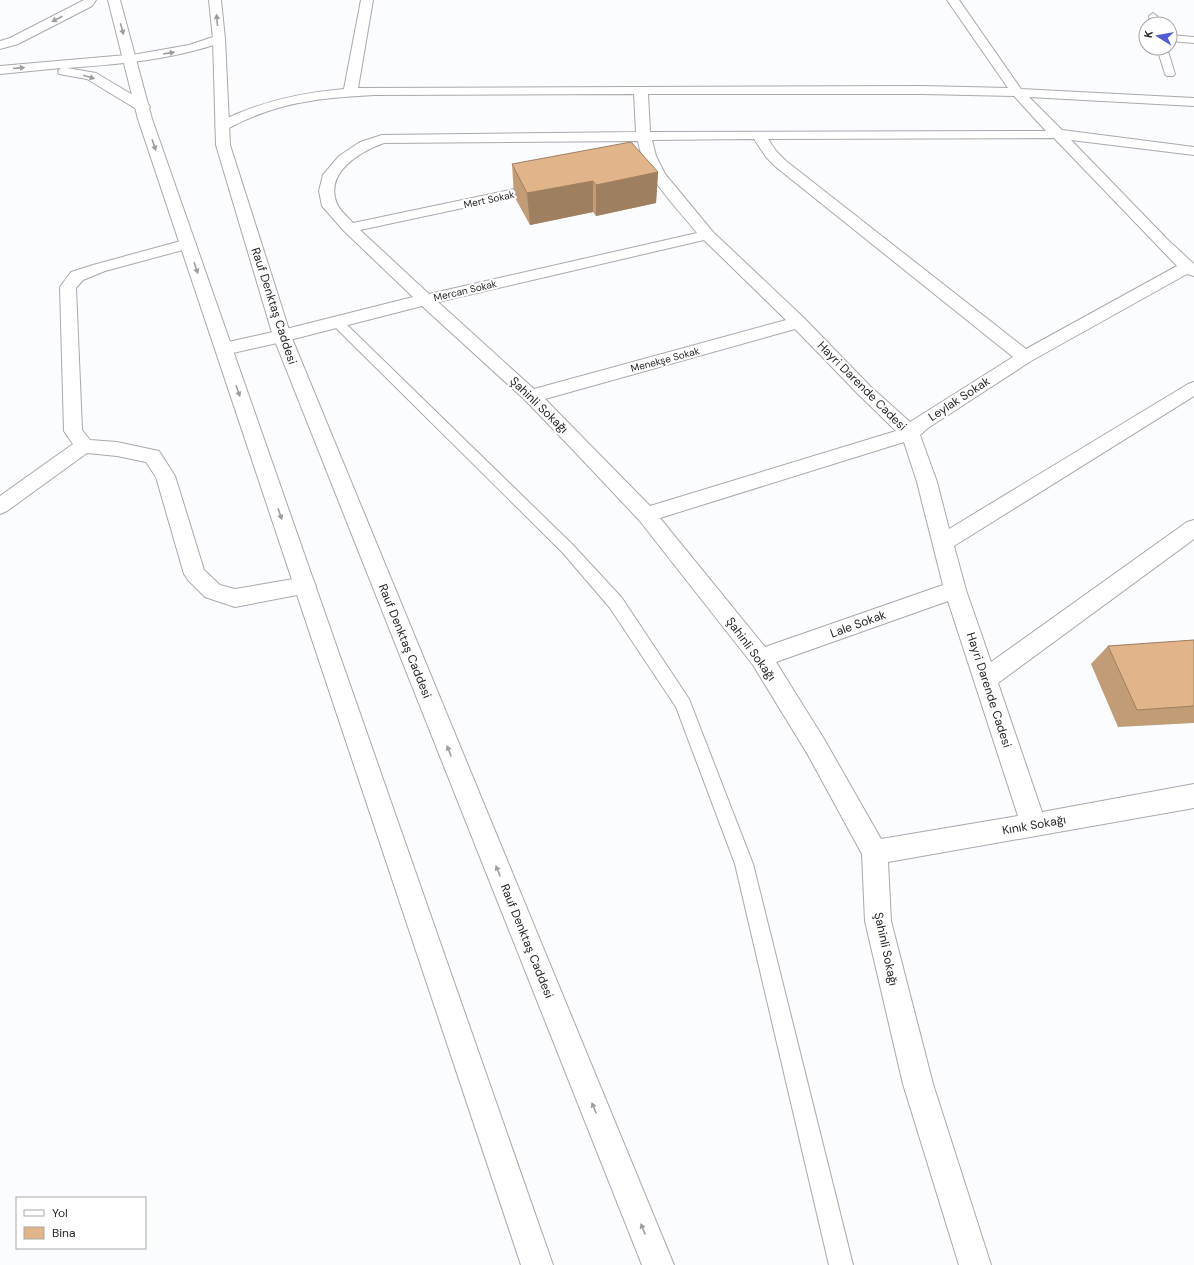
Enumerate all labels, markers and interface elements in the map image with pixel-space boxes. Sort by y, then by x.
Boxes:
one-way arrow [214,14,221,26]
one-way arrow [51,16,63,22]
north arrow [1138,16,1178,56]
one-way arrow [120,23,126,35]
text: K [1141,29,1156,39]
one-way arrow [163,50,175,56]
one-way arrow [12,65,25,71]
one-way arrow [83,74,95,80]
one-way arrow [151,139,157,151]
street label: Mert Sokak [463,188,516,211]
street label: Rauf Denktaş Caddesi [248,246,300,367]
one-way arrow [193,262,199,274]
street label: Mercan Sokak [432,277,498,304]
street label: Hayri Darende Cadesi [814,338,910,434]
street label: Menekşe Sokak [629,344,701,375]
street label: Şahinli Sokağı [507,373,571,437]
street label: Leylak Sokak [925,373,993,425]
one-way arrow [235,385,241,397]
one-way arrow [278,508,284,520]
street label: Rauf Denktaş Caddesi [375,581,435,701]
street label: Lale Sokak [828,607,888,641]
street label: Şahinli Sokağı [723,614,779,684]
street label: Hayri Darende Cadesi [963,630,1015,750]
one-way arrow [446,744,452,756]
street label: Kınık Sokağı [1001,812,1067,838]
one-way arrow [495,865,501,877]
street label: Rauf Denktaş Caddesi [497,881,557,1001]
street label: Şahinli Sokağı [870,911,902,987]
one-way arrow [591,1102,597,1114]
legend [16,1197,146,1249]
text: Yol [52,1205,68,1221]
one-way arrow [640,1222,646,1234]
text: Bina [52,1225,76,1241]

